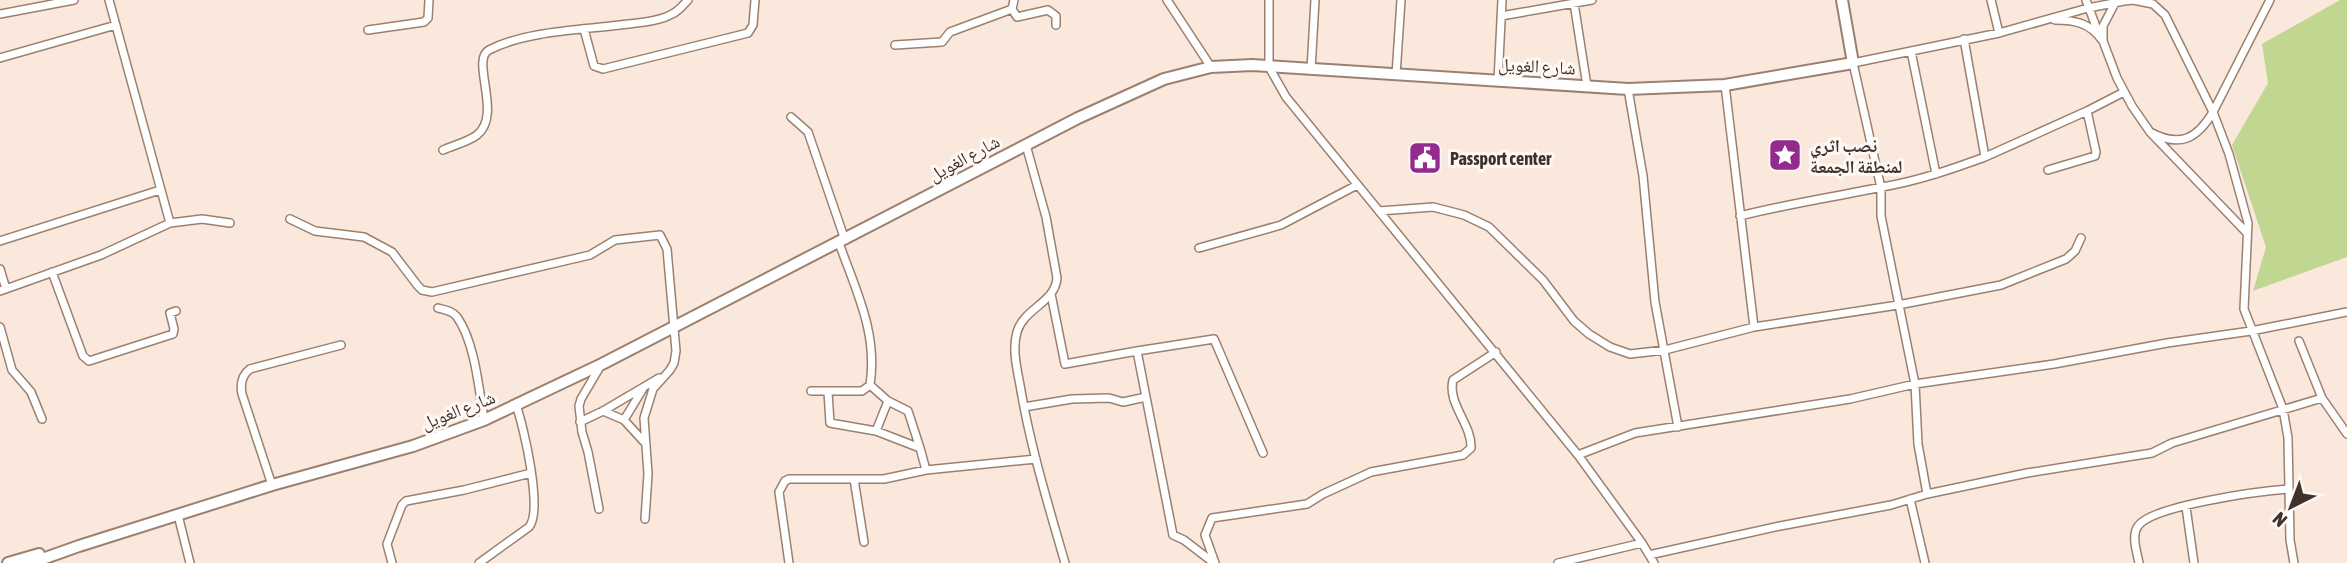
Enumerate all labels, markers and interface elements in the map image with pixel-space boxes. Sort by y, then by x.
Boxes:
street label: شارع الغويل [1498,53,1576,80]
street label: شارع الغويل [925,131,1004,186]
place label: نصب اثري لمنطقة الجمعة [1810,135,1902,177]
place icon: نصب اثري لمنطقة الجمعة [1766,136,1804,174]
public building icon: Passport center [1406,139,1444,177]
place label: Passport center [1450,148,1552,169]
street label: شارع الغويل [418,386,498,435]
north arrow [2256,472,2326,542]
text: N [2268,508,2291,532]

